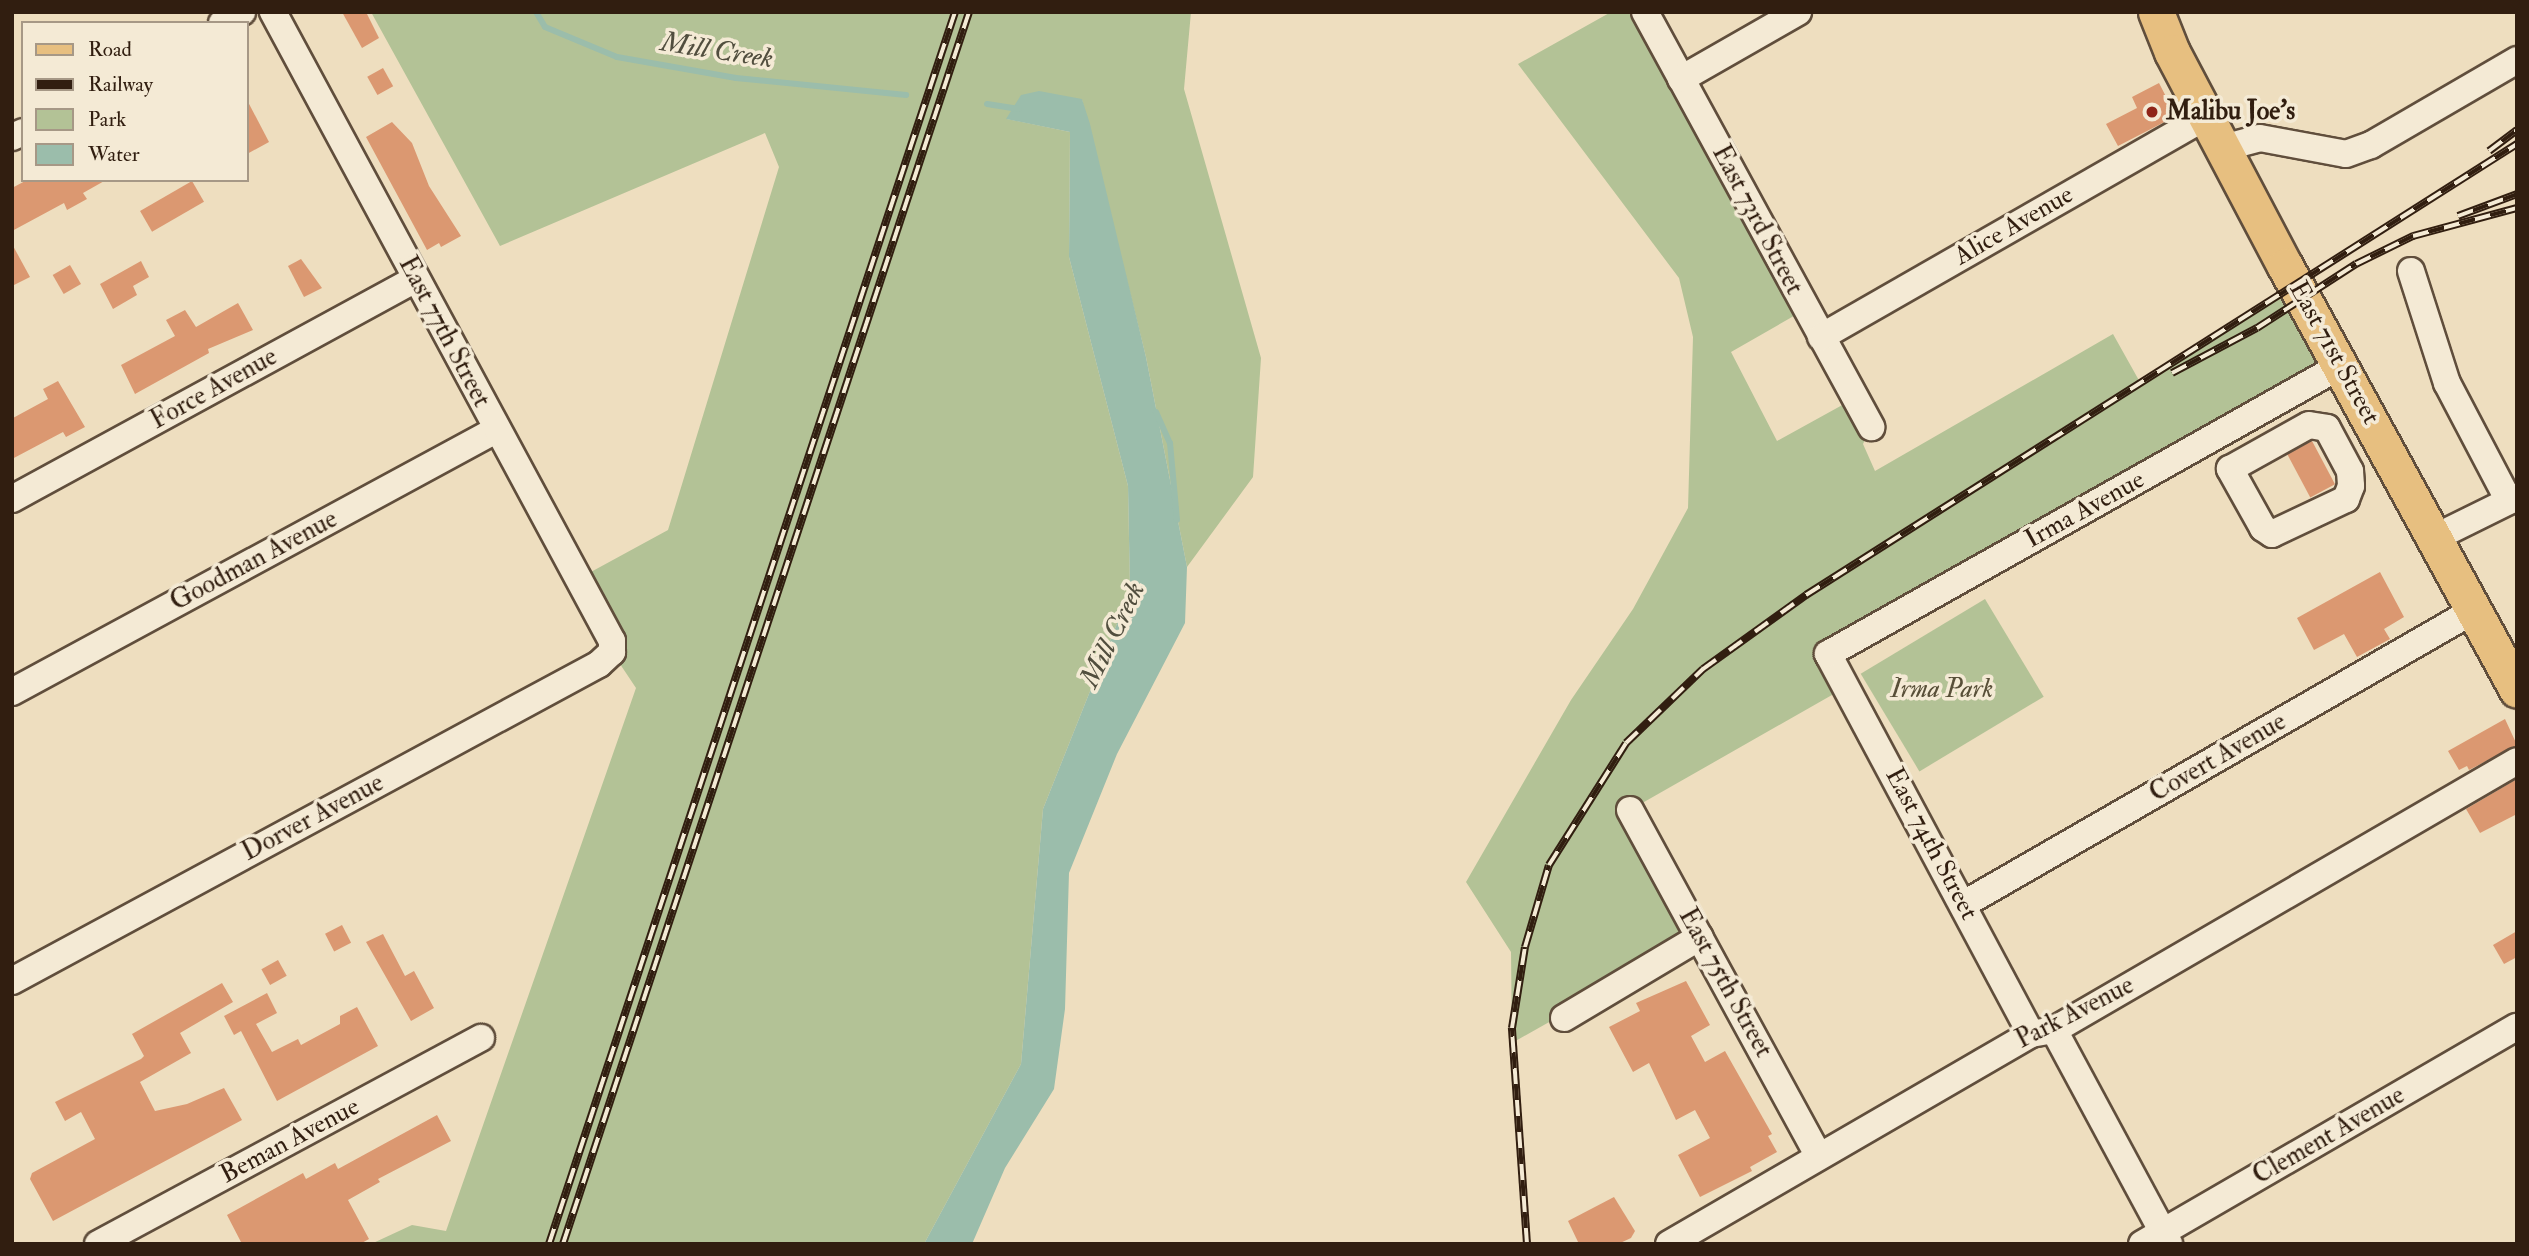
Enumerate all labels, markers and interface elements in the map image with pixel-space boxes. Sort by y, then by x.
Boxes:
legend [21,21,248,182]
water label: Mill Creek [658,26,776,76]
text: Road [88,36,132,63]
text: Railway [88,71,153,98]
place label: Malibu Joe's [2166,96,2295,128]
marker: Malibu Joe's [2144,104,2160,120]
text: Park [88,106,126,133]
street label: East 73rd Street [1705,140,1809,300]
text: Water [88,141,140,168]
street label: Alice Avenue [1949,179,2079,273]
street label: East 77th Street [391,251,497,413]
street label: East 71st Street [2282,276,2386,430]
street label: Force Avenue [145,341,283,437]
street label: Irma Avenue [2020,464,2150,556]
street label: Goodman Avenue [165,504,343,618]
water label: Mill Creek [1073,577,1153,693]
park label: Irma Park [1891,674,1993,706]
street label: Covert Avenue [2144,706,2292,810]
street label: East 74th Street [1878,763,1984,925]
street label: Dorver Avenue [237,768,389,868]
street label: East 75th Street [1671,903,1779,1063]
street label: Park Avenue [2011,970,2139,1056]
street label: Clement Avenue [2248,1080,2410,1192]
street label: Beman Avenue [215,1091,365,1191]

